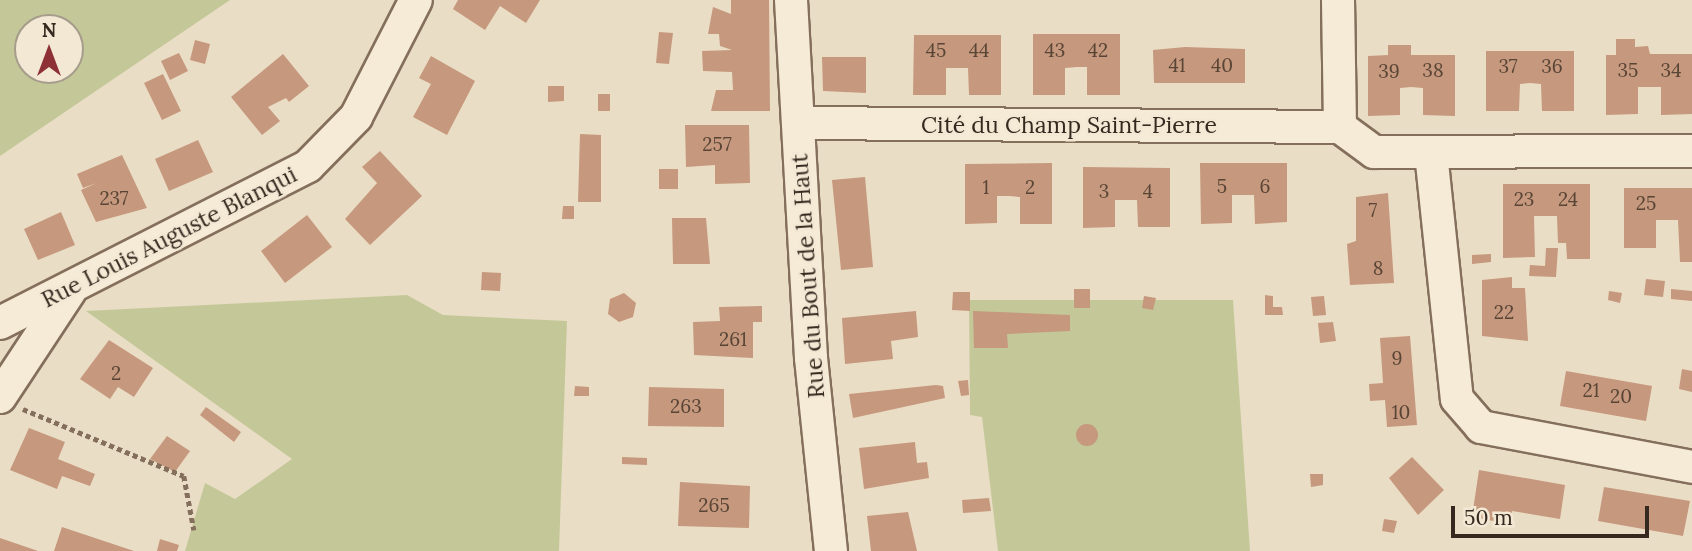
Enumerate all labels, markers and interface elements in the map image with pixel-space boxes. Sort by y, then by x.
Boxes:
north arrow [14,14,84,84]
text: N [42,18,56,42]
house number: 45 [926,40,946,62]
house number: 44 [969,40,989,62]
house number: 43 [1045,40,1065,62]
house number: 42 [1088,40,1108,62]
house number: 41 [1168,55,1186,77]
house number: 40 [1211,55,1233,77]
house number: 37 [1499,56,1517,78]
house number: 36 [1541,56,1563,78]
house number: 38 [1422,60,1444,82]
house number: 35 [1618,60,1638,82]
house number: 34 [1661,60,1681,82]
house number: 39 [1378,61,1400,83]
street label: Cité du Champ Saint-Pierre [921,111,1217,139]
house number: 257 [702,134,732,156]
street label: Rue du Bout de la Haut [786,153,830,399]
street label: Rue Louis Auguste Blanqui [37,161,301,313]
house number: 5 [1217,176,1227,198]
house number: 6 [1260,176,1270,198]
house number: 1 [983,177,989,199]
house number: 2 [1025,177,1035,199]
house number: 3 [1099,181,1109,203]
house number: 4 [1143,181,1153,203]
house number: 237 [100,188,128,210]
house number: 23 [1514,189,1534,211]
house number: 24 [1558,189,1578,211]
house number: 25 [1636,193,1656,215]
house number: 7 [1369,200,1377,222]
house number: 8 [1373,258,1383,280]
house number: 22 [1494,302,1514,324]
house number: 261 [719,329,747,351]
house number: 9 [1392,348,1402,370]
house number: 2 [111,363,121,385]
house number: 21 [1582,380,1600,402]
house number: 20 [1610,386,1632,408]
house number: 263 [670,396,702,418]
house number: 10 [1392,402,1410,424]
scale bar [1454,491,1652,536]
house number: 265 [698,495,730,517]
text: 50 m [1464,504,1513,531]

